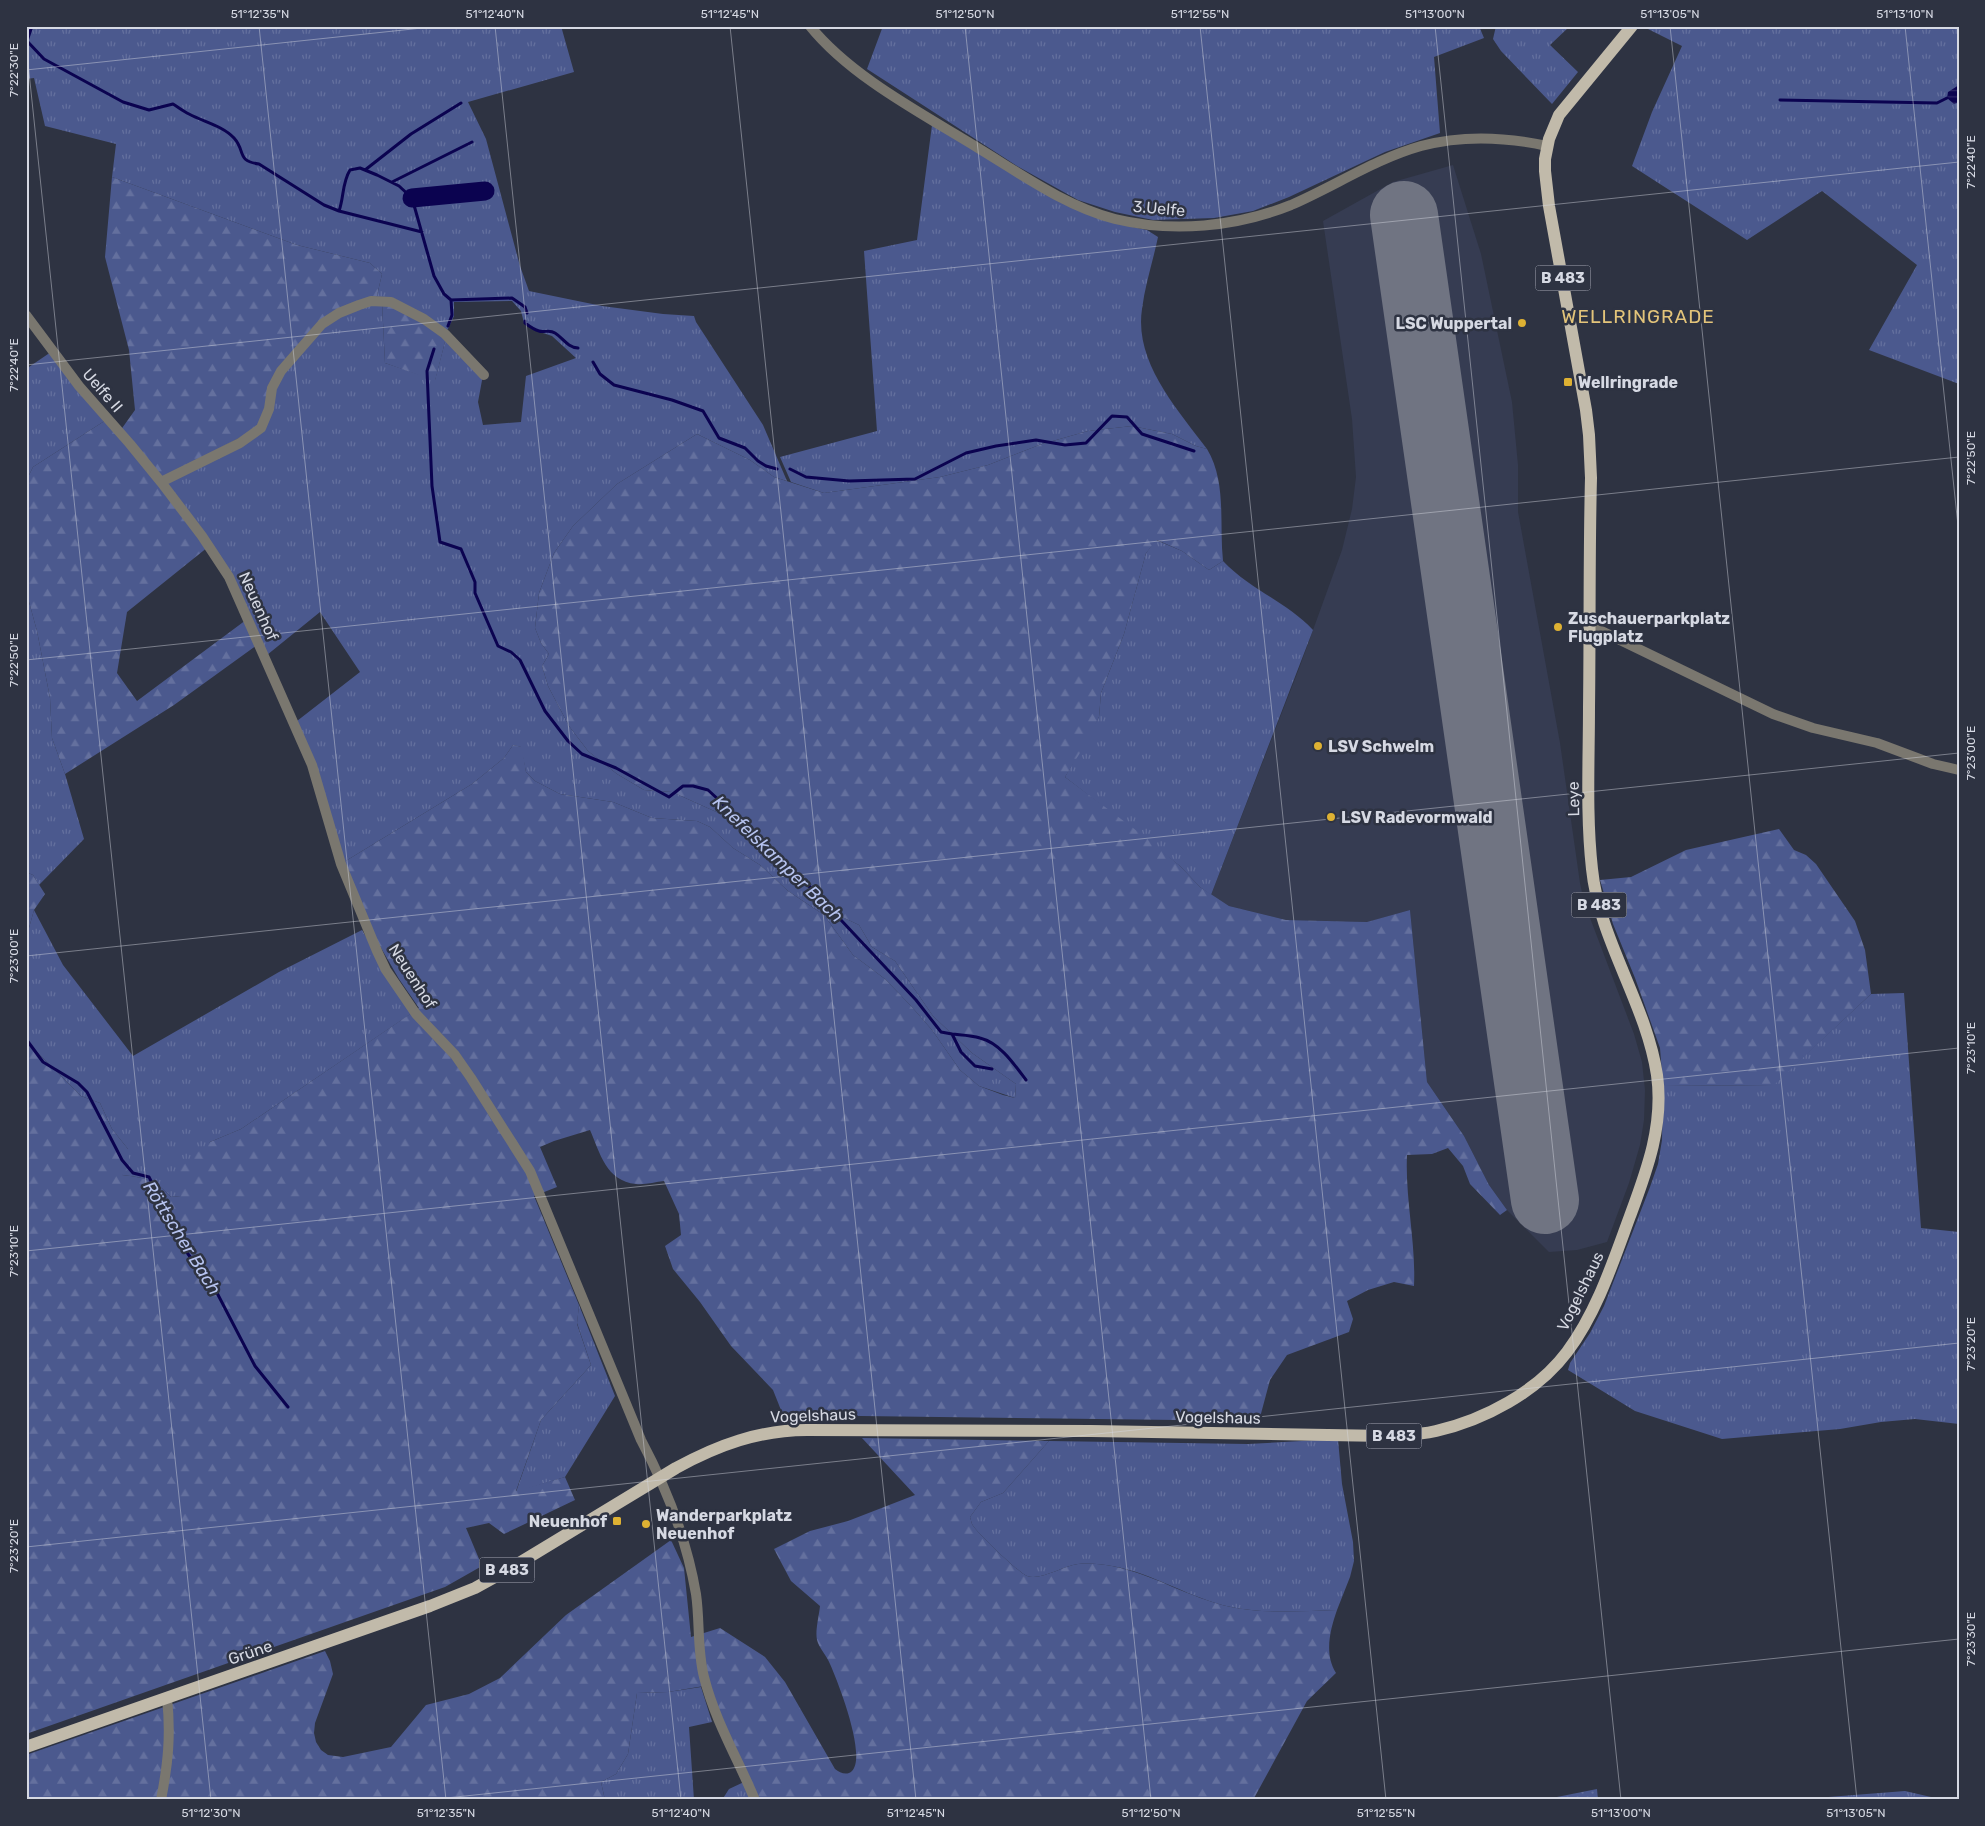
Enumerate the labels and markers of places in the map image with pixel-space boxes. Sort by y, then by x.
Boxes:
place label: LSC Wuppertal [1395,314,1512,333]
marker: LSC Wuppertal [1516,317,1528,329]
place label: Wellringrade [1578,373,1678,392]
marker: Wellringrade [1562,376,1574,388]
place label: Zuschauerparkplatz Flugplatz [1568,609,1730,646]
marker: Zuschauerparkplatz Flugplatz [1552,621,1564,633]
place label: LSV Schwelm [1328,737,1434,756]
marker: LSV Schwelm [1312,740,1324,752]
place label: LSV Radevormwald [1341,808,1493,827]
marker: LSV Radevormwald [1325,811,1337,823]
place label: Wanderparkplatz Neuenhof [656,1506,792,1543]
place label: Neuenhof [529,1512,608,1531]
marker: Neuenhof [611,1515,623,1527]
marker: Wanderparkplatz Neuenhof [640,1518,652,1530]

